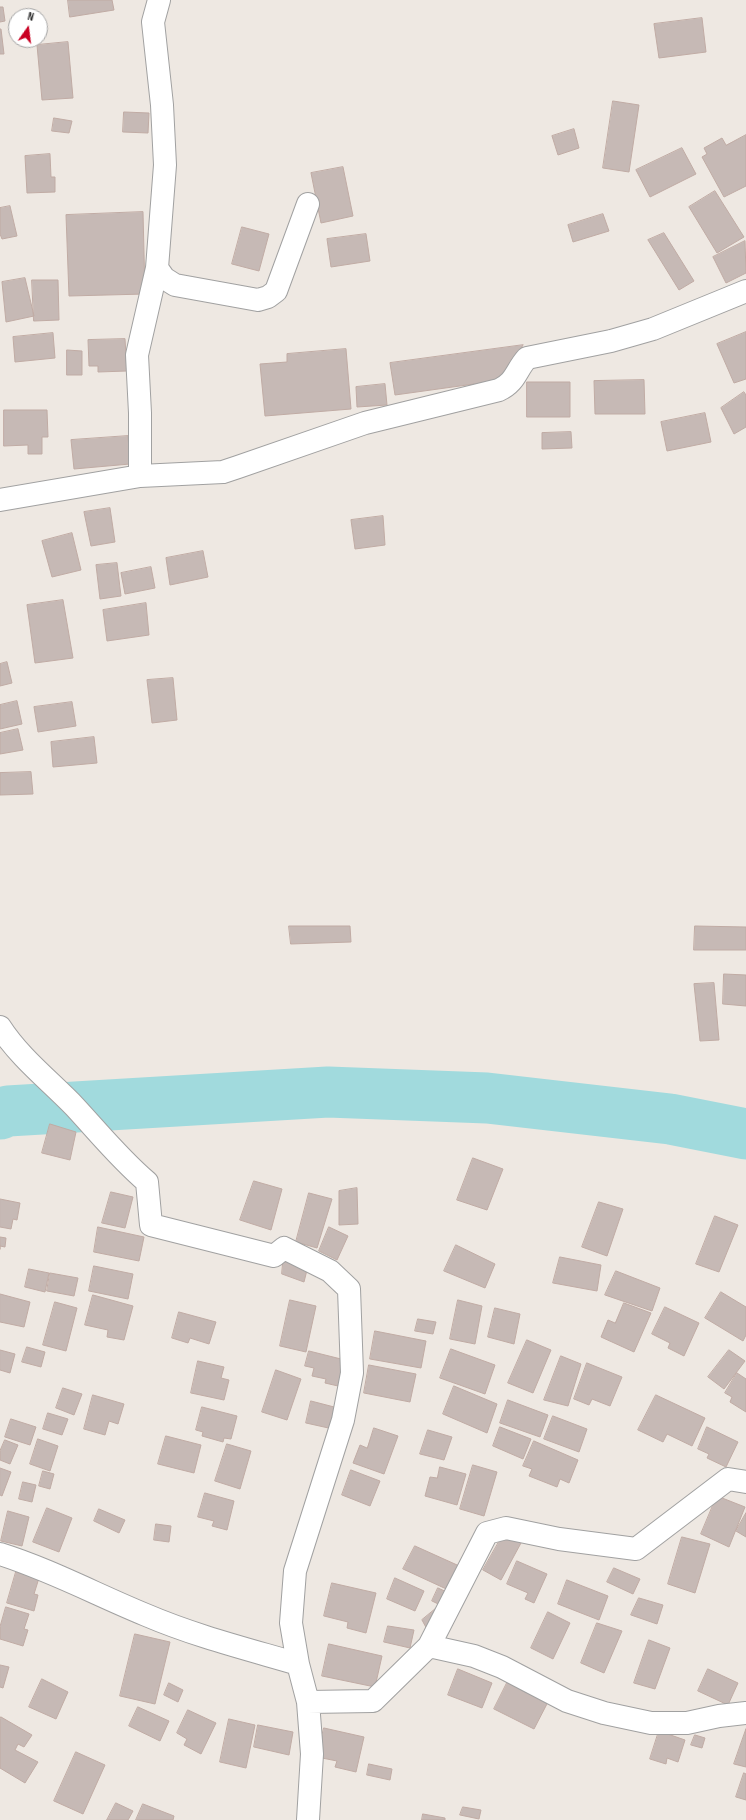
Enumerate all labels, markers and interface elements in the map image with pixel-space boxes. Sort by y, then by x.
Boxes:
north arrow [8,8,48,48]
text: N [26,10,35,24]

